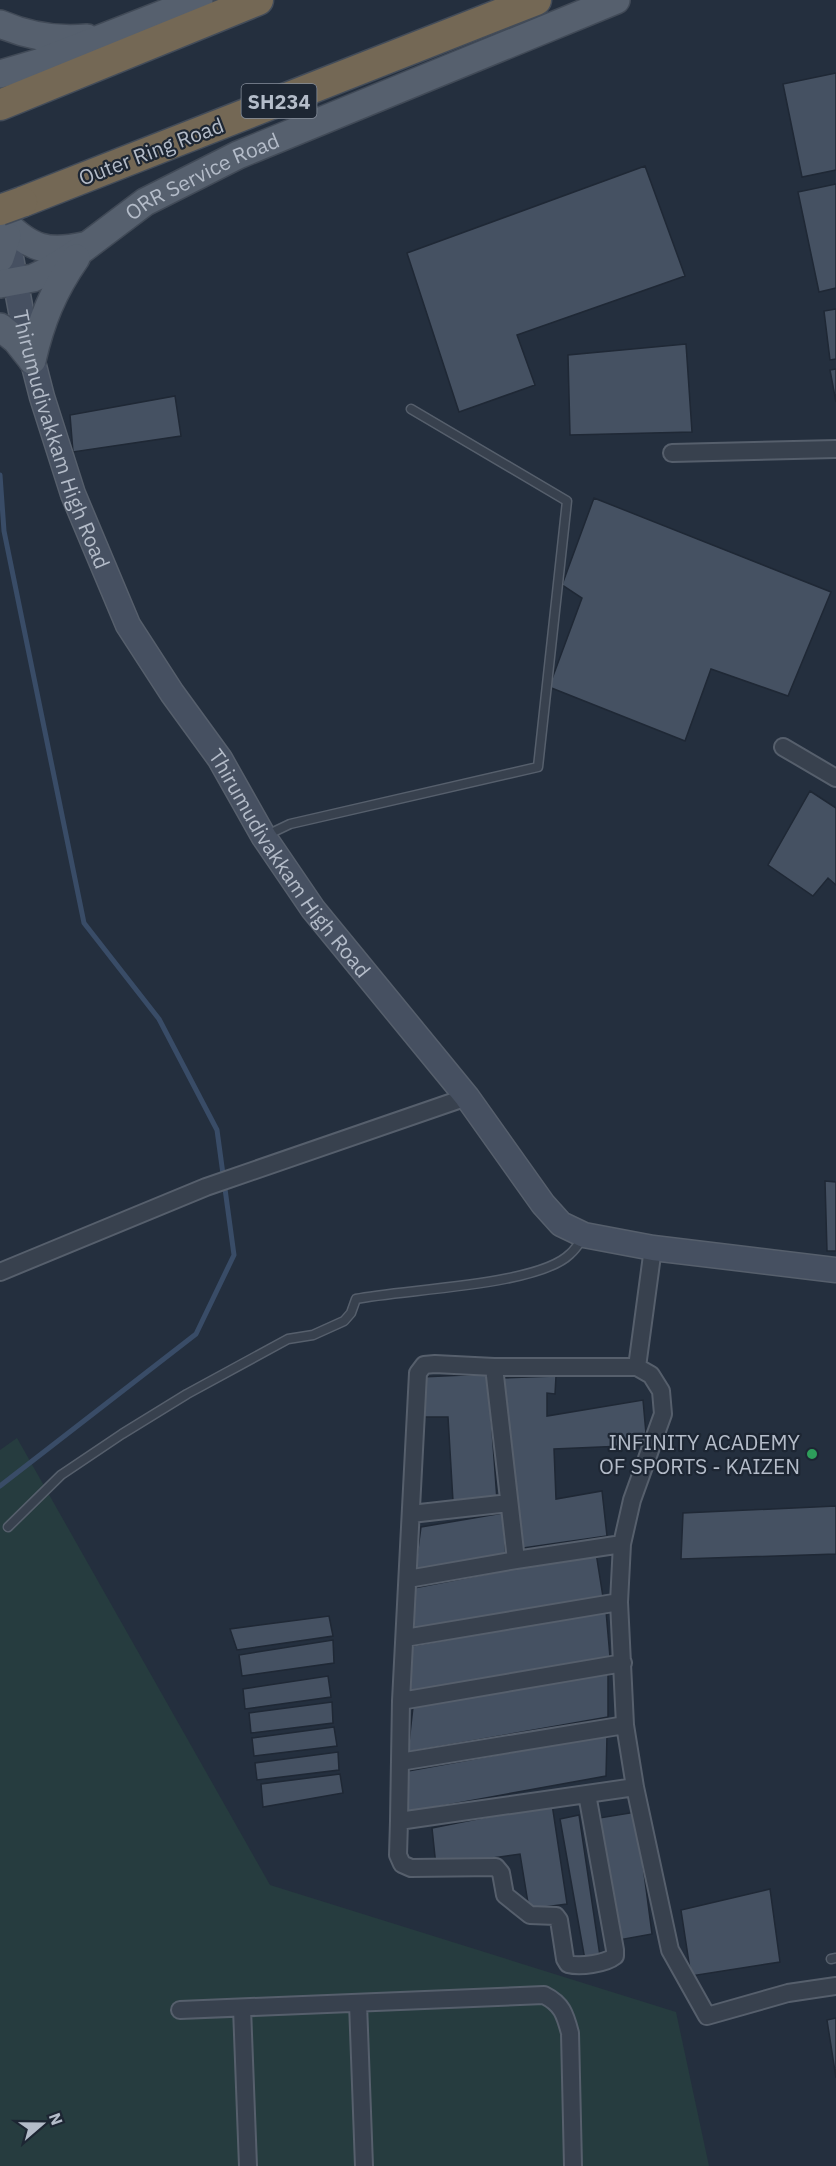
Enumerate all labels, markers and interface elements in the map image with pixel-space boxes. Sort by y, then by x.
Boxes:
road number: SH234 [242,84,316,118]
street label: Outer Ring Road [74,110,228,192]
street label: ORR Service Road [119,126,283,226]
street label: Thirumudivakkam High Road [7,308,117,573]
street label: Thirumudivakkam High Road [203,743,377,983]
place label: INFINITY ACADEMY OF SPORTS - KAIZEN [599,1428,801,1480]
marker: INFINITY ACADEMY OF SPORTS - KAIZEN [805,1447,819,1461]
north arrow [12,2094,72,2154]
text: N [45,2110,67,2128]

